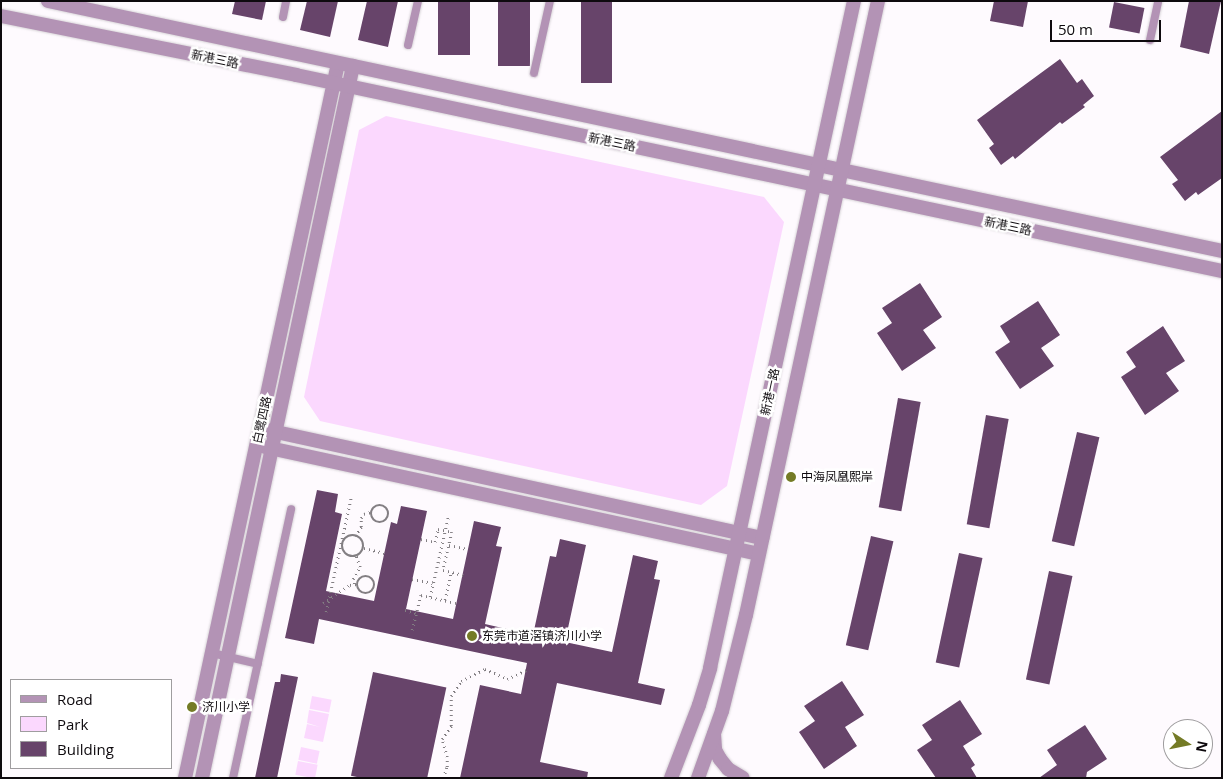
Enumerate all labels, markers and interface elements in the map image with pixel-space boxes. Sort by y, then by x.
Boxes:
scale bar [1053,10,1164,42]
text: 50 m [1058,19,1093,39]
street label: 新港三路 [190,47,240,71]
street label: 新港三路 [587,130,637,154]
street label: 新港三路 [983,214,1033,238]
street label: 新港一路 [758,367,782,417]
street label: 白鹭四路 [250,395,274,445]
place label: 中海凤凰熙岸 [801,470,873,484]
marker: 中海凤凰熙岸 [785,471,797,483]
place label: 东莞市道滘镇济川小学 [482,629,602,643]
marker: 东莞市道滘镇济川小学 [466,630,478,642]
legend [10,679,172,769]
text: Road [57,689,93,709]
place label: 济川小学 [202,700,250,714]
marker: 济川小学 [186,701,198,713]
text: Park [57,714,88,734]
north arrow [1163,719,1213,769]
text: Building [57,739,114,759]
text: N [1192,739,1213,754]

